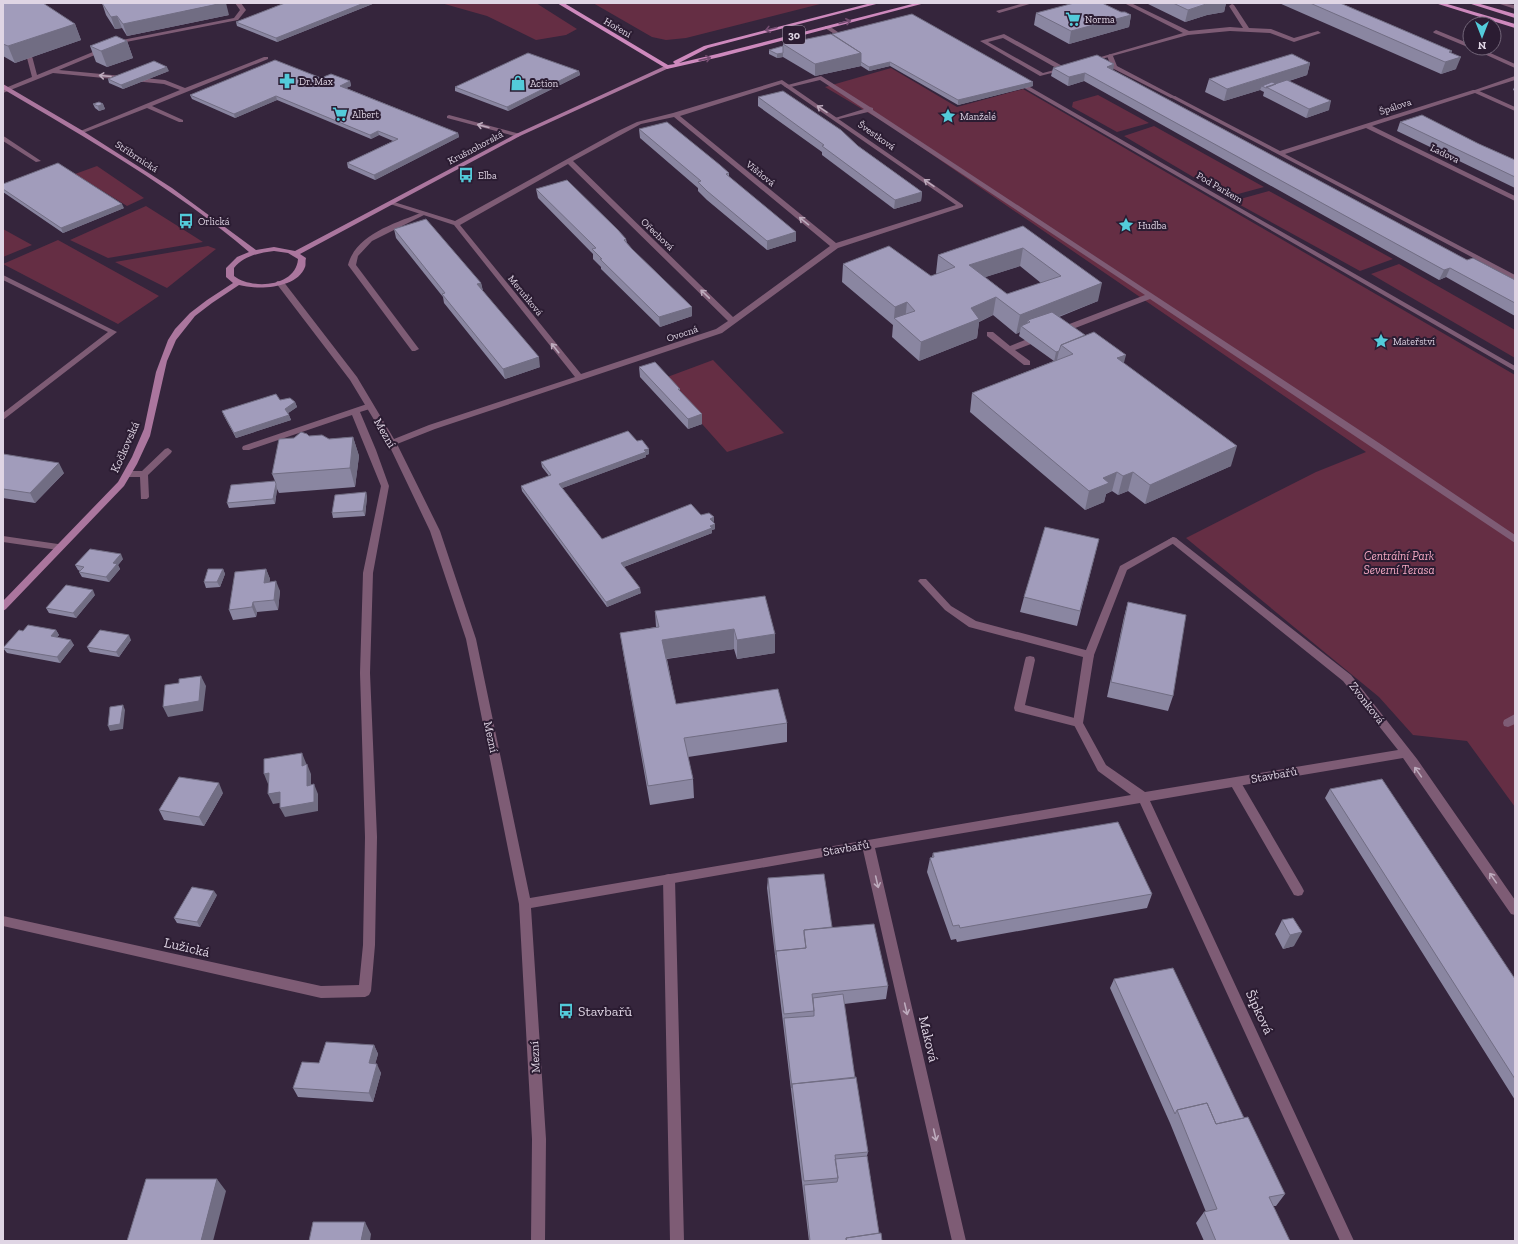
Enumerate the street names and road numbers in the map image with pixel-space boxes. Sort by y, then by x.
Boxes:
street label: Hoření [602,15,634,41]
road number: 30 [783,26,805,44]
street label: Špálova [1377,95,1413,118]
street label: Švestková [855,118,898,153]
street label: Krušnohorská [446,128,505,167]
street label: Stříbrnická [113,139,160,175]
street label: Ladova [1428,142,1461,166]
street label: Višňová [743,158,778,189]
street label: Pod Parkem [1194,170,1245,206]
street label: Ořechová [638,216,676,253]
street label: Meruňková [505,273,545,318]
street label: Ovocná [665,323,700,345]
street label: Mezní [371,416,399,451]
street label: Kočkovská [108,419,143,475]
street label: Zvonková [1346,679,1388,727]
street label: Mezní [481,720,501,755]
street label: Stavbařů [1250,764,1298,786]
street label: Stavbařů [822,837,870,859]
street label: Lužická [162,934,212,961]
street label: Šípková [1242,987,1277,1037]
street label: Maková [915,1014,942,1064]
street label: Mezní [527,1040,543,1073]

